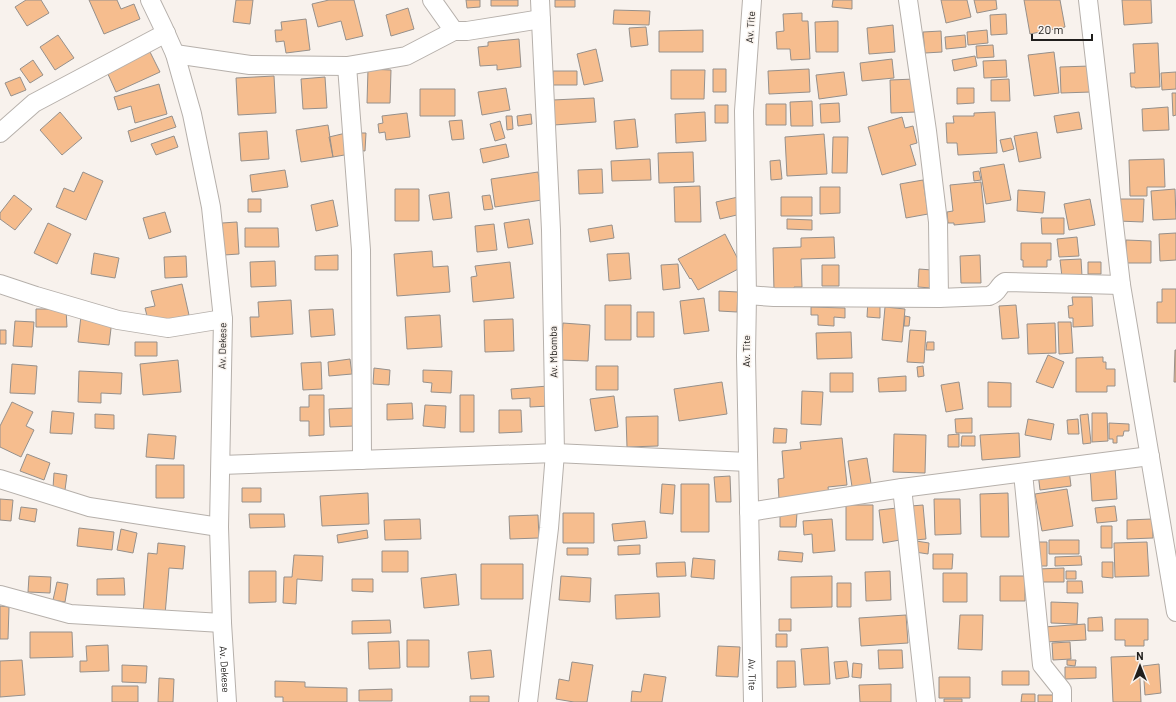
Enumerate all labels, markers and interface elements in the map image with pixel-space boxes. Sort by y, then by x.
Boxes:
street label: Av. Tite [743,11,757,43]
scale bar [1032,16,1092,42]
text: 20 m [1038,22,1064,36]
street label: Av. Dekese [216,323,228,369]
street label: Av. Mbomba [547,326,559,378]
street label: Av. Tite [740,335,752,367]
street label: Av. Dekese [217,646,232,693]
north arrow [1120,646,1160,686]
text: N [1136,649,1144,662]
street label: Av. Tite [746,659,759,691]

